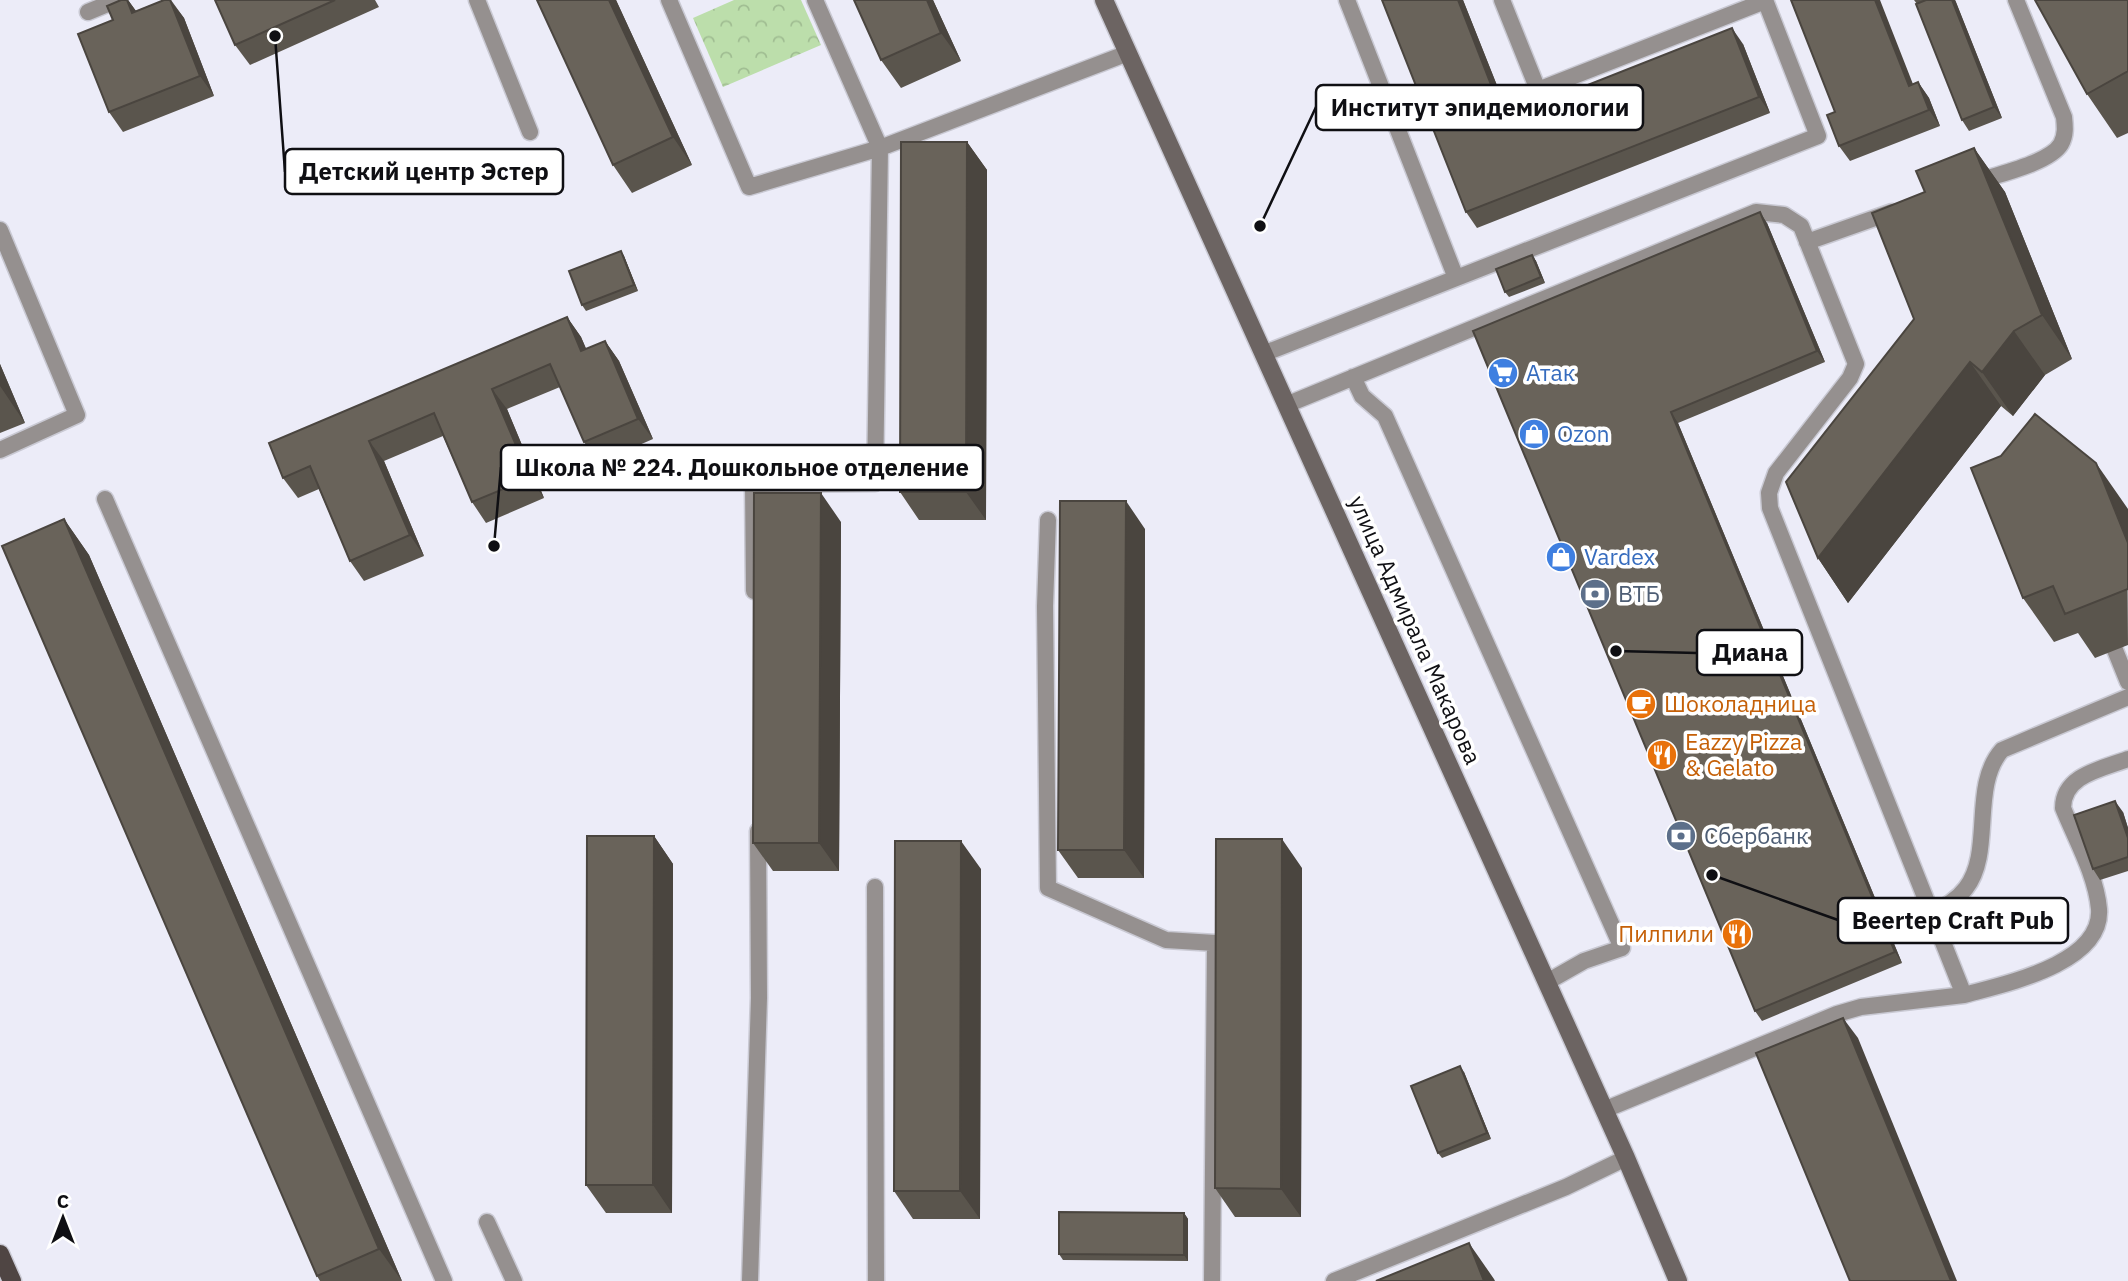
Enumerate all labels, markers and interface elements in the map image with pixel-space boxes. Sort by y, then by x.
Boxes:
callout: Институт эпидемиологии [1316,85,1643,130]
text: Институт эпидемиологии [1331,91,1629,123]
callout: Детский центр Эстер [285,149,563,194]
text: Детский центр Эстер [299,155,549,187]
supermarket icon: Атак [1486,356,1520,390]
place label: Атак [1526,357,1575,387]
shop icon: Ozon [1517,417,1551,451]
place label: Ozon [1557,418,1610,448]
callout: Школа № 224. Дошкольное отделение [501,445,983,490]
text: Школа № 224. Дошкольное отделение [515,451,969,483]
street label: улица Адмирала Макарова [1343,491,1489,769]
shop icon: Vardex [1544,540,1578,574]
place label: Vardex [1584,541,1656,571]
bank icon: ВТБ [1578,577,1612,611]
place label: ВТБ [1618,578,1660,608]
callout: Диана [1697,630,1802,675]
text: Диана [1712,636,1788,668]
cafe icon: Шоколадница [1624,687,1658,721]
place label: Шоколадница [1664,688,1817,718]
place label: Eazzy Pizza & Gelato [1685,726,1802,782]
restaurant icon: Eazzy Pizza & Gelato [1645,738,1679,772]
bank icon: Сбербанк [1664,819,1698,853]
place label: Сбербанк [1704,820,1809,850]
callout: Beertep Craft Pub [1838,898,2068,943]
text: Beertep Craft Pub [1852,904,2054,936]
restaurant icon: Пилпили [1720,917,1754,951]
place label: Пилпили [1618,918,1714,948]
north arrow [28,1183,98,1253]
text: С [57,1189,69,1213]

